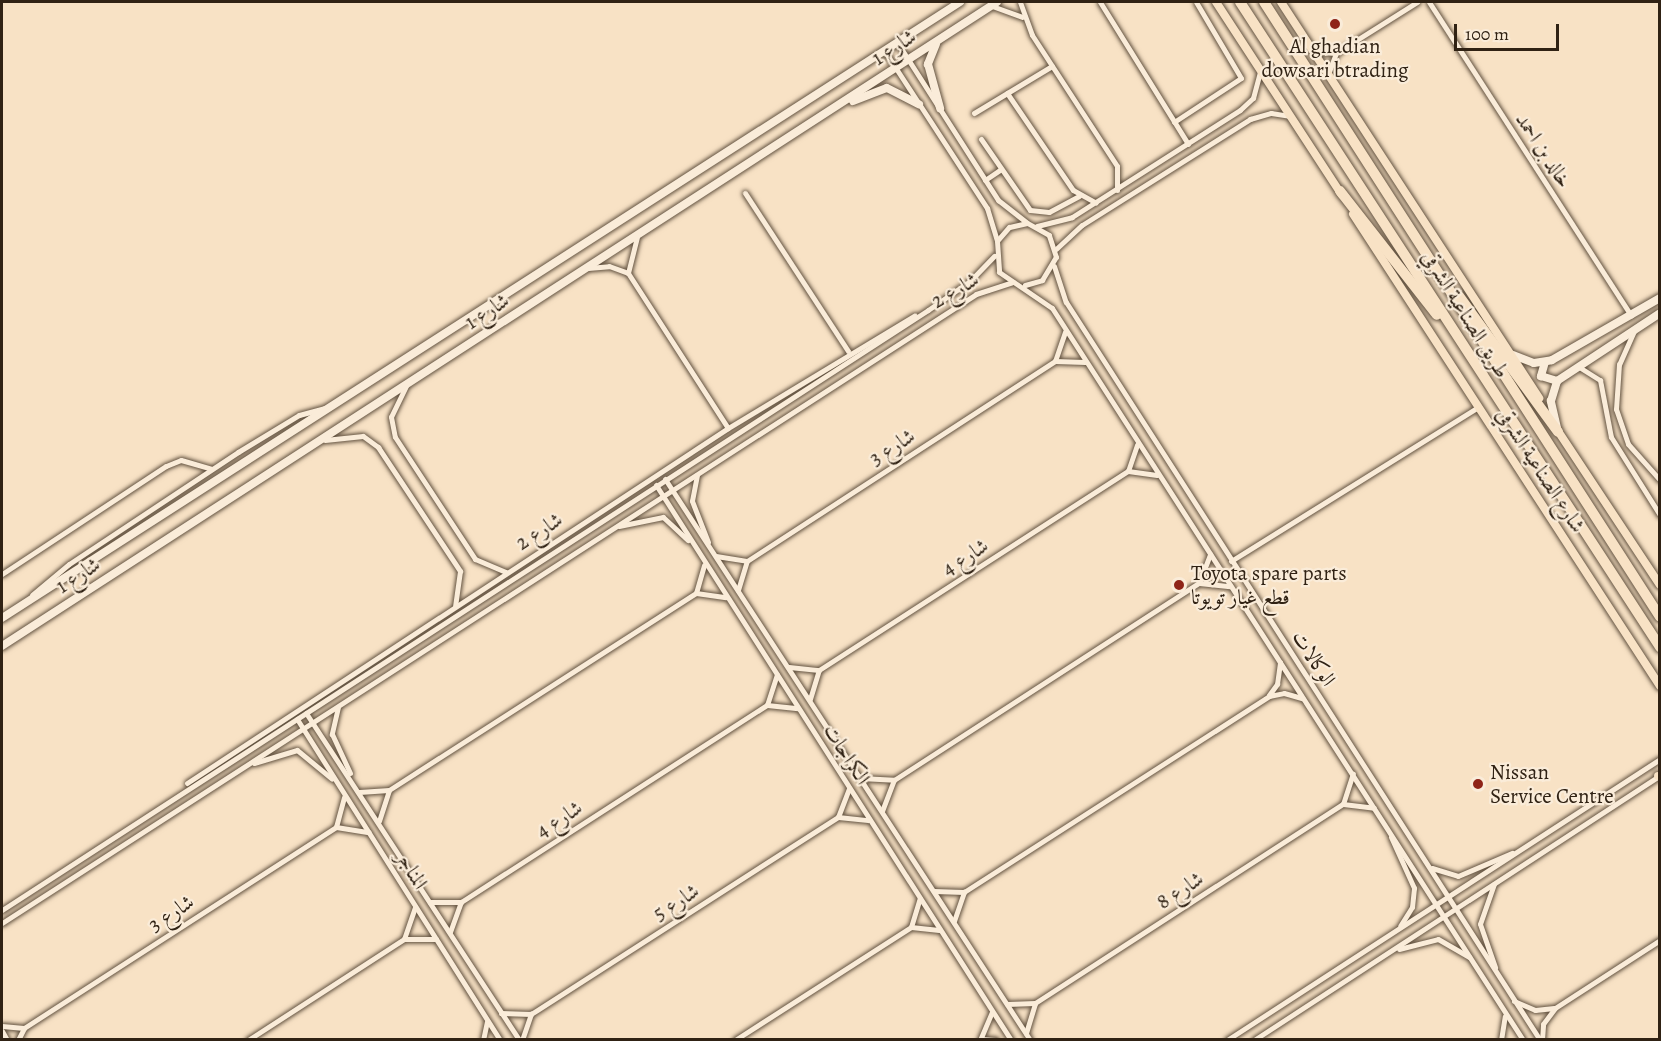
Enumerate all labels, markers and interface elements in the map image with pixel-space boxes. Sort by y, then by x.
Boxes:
scale bar [1457,12,1562,50]
marker: Al ghadian dowsari btrading [1328,17,1342,31]
text: 100 m [1465,22,1509,46]
street label: شارع 1 [867,23,921,71]
place label: Al ghadian dowsari btrading [1262,33,1408,83]
street label: خالد بن احمد [1510,108,1578,192]
street label: طريق الصناعية الشرقي [1417,245,1515,383]
street label: شارع 2 [927,266,983,314]
street label: شارع 1 [460,287,514,335]
street label: شارع الصناعية الشرقي [1491,403,1591,537]
street label: شارع 3 [864,423,920,471]
street label: شارع 2 [511,507,567,555]
street label: شارع 4 [937,533,993,581]
street label: شارع 1 [51,551,105,599]
place label: Toyota spare parts قطع غيار تويوتا [1191,560,1347,610]
marker: Toyota spare parts قطع غيار تويوتا [1172,578,1186,592]
street label: الوكالات [1287,625,1341,691]
street label: الكراجات [818,719,876,789]
place label: Nissan Service Centre [1490,759,1614,809]
marker: Nissan Service Centre [1471,777,1485,791]
street label: شارع 4 [531,795,587,843]
street label: المناجر [391,846,433,894]
street label: شارع 8 [1152,866,1208,914]
street label: شارع 5 [648,878,704,926]
street label: شارع 3 [143,889,199,937]

